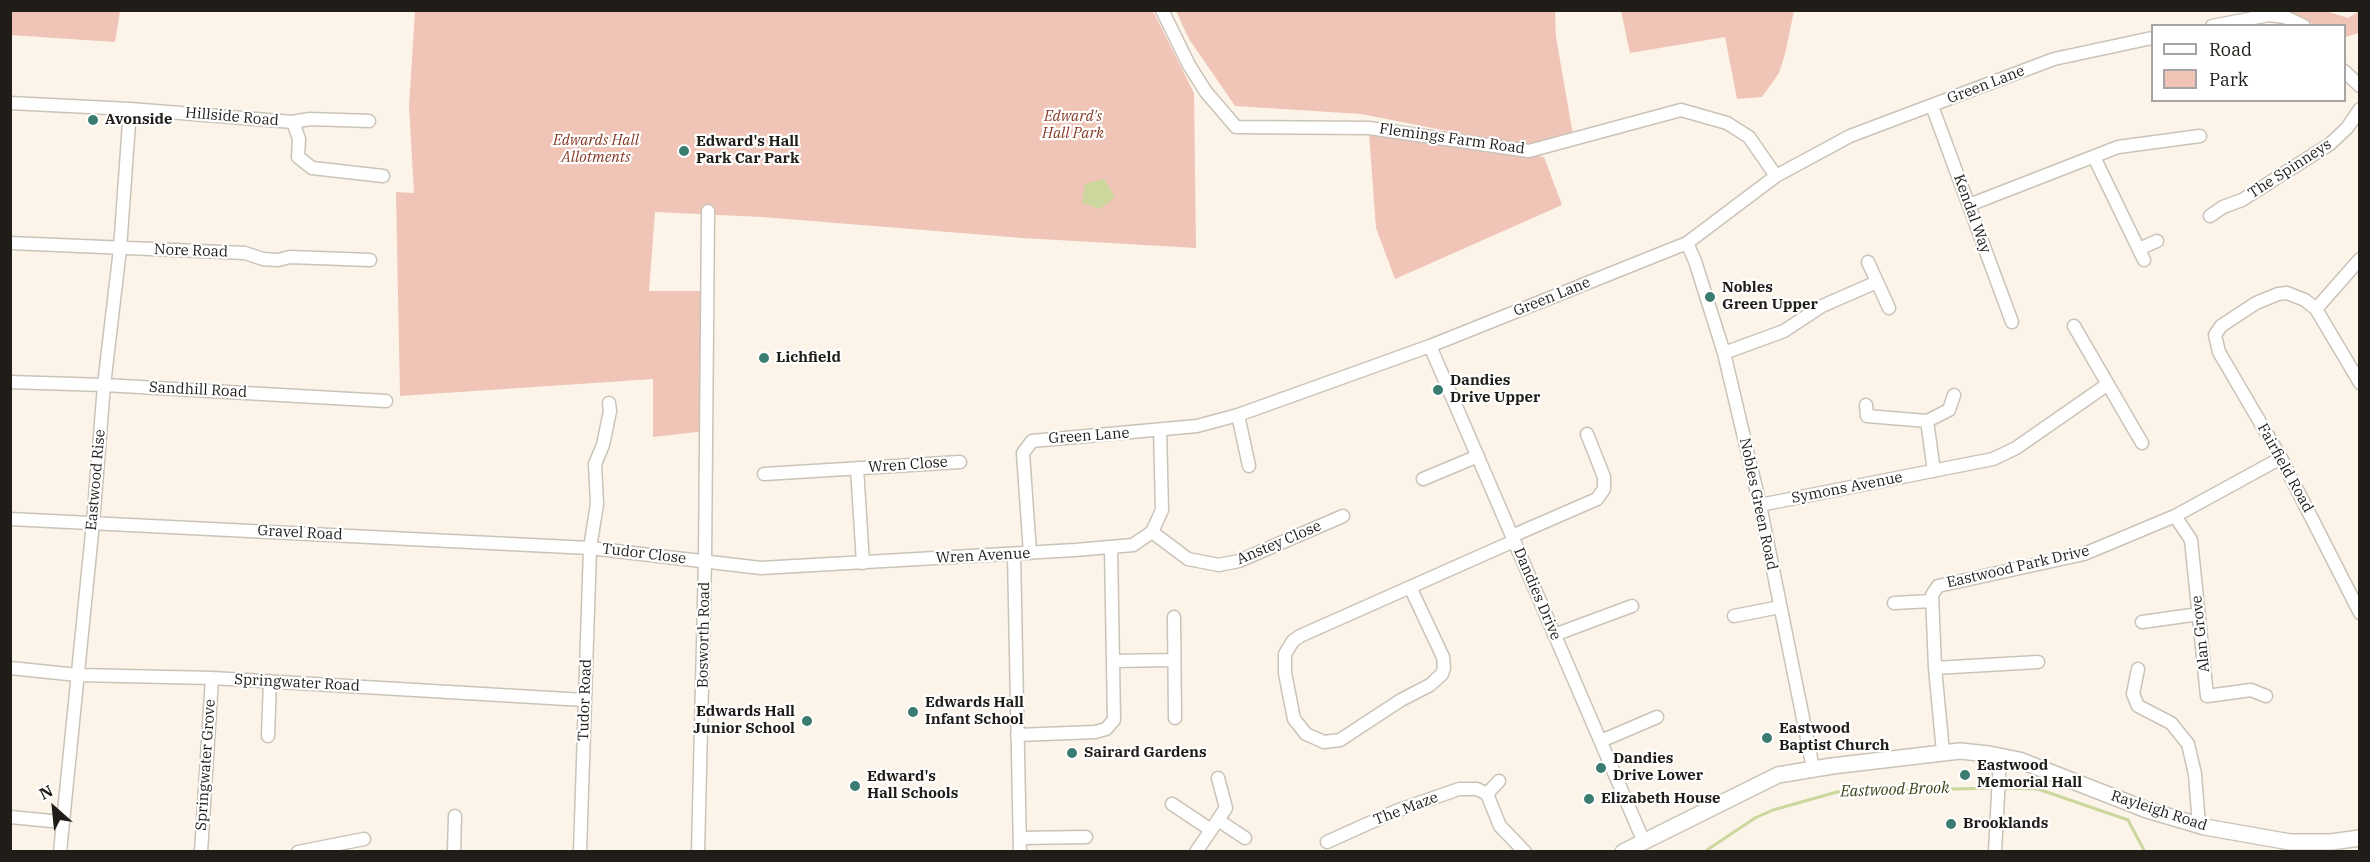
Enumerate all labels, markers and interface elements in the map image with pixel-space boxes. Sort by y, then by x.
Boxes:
legend [2151,24,2346,102]
text: Road [2209,38,2252,61]
street label: Green Lane [1945,62,2027,108]
text: Park [2209,68,2248,91]
street label: Hillside Road [184,104,280,130]
park label: Edward's Hall Park [1042,108,1104,143]
place label: Avonside [105,111,173,129]
marker: Avonside [86,113,100,127]
street label: Flemings Farm Road [1378,120,1526,158]
park label: Edwards Hall Allotments [553,132,639,167]
place label: Edward's Hall Park Car Park [696,133,799,168]
street label: The Spinneys [2245,135,2335,203]
marker: Edward's Hall Park Car Park [677,144,691,158]
street label: Kendal Way [1949,172,1995,256]
street label: Nore Road [154,241,228,261]
street label: Green Lane [1511,273,1593,321]
place label: Nobles Green Upper [1722,279,1818,314]
marker: Nobles Green Upper [1703,290,1717,304]
place label: Lichfield [776,349,841,367]
marker: Lichfield [757,351,771,365]
place label: Dandies Drive Upper [1450,372,1540,407]
street label: Sandhill Road [149,378,247,402]
marker: Dandies Drive Upper [1431,383,1445,397]
street label: Fairfield Road [2253,420,2317,516]
street label: Green Lane [1048,424,1130,448]
street label: Eastwood Rise [83,428,109,532]
street label: Nobles Green Road [1735,436,1781,572]
street label: Wren Close [868,453,948,477]
street label: Symons Avenue [1790,468,1904,508]
street label: Anstey Close [1234,517,1324,569]
street label: Gravel Road [257,522,343,544]
street label: Tudor Close [601,540,687,568]
street label: Eastwood Park Drive [1945,542,2091,592]
street label: Wren Avenue [935,545,1031,567]
street label: Dandies Drive [1509,545,1565,643]
street label: Bosworth Road [694,582,714,688]
street label: Alan Grove [2188,594,2214,674]
street label: Tudor Road [575,659,595,741]
street label: Springwater Road [234,671,360,695]
place label: Edwards Hall Infant School [925,694,1024,729]
street label: Springwater Grove [192,699,220,831]
place label: Edwards Hall Junior School [693,703,795,738]
marker: Edwards Hall Infant School [906,705,920,719]
marker: Edwards Hall Junior School [800,714,814,728]
place label: Eastwood Baptist Church [1779,720,1890,755]
marker: Eastwood Baptist Church [1760,731,1774,745]
place label: Sairard Gardens [1084,744,1207,762]
marker: Sairard Gardens [1065,746,1079,760]
place label: Dandies Drive Lower [1613,750,1703,785]
place label: Eastwood Memorial Hall [1977,757,2082,792]
marker: Dandies Drive Lower [1594,761,1608,775]
place label: Edward's Hall Schools [867,768,958,803]
marker: Eastwood Memorial Hall [1958,768,1972,782]
north arrow [24,778,84,838]
marker: Edward's Hall Schools [848,779,862,793]
water label: Eastwood Brook [1840,779,1950,801]
text: N [36,780,56,804]
street label: Rayleigh Road [2109,787,2209,835]
street label: The Maze [1371,789,1441,829]
place label: Elizabeth House [1601,790,1721,808]
marker: Elizabeth House [1582,792,1596,806]
place label: Brooklands [1963,815,2048,833]
marker: Brooklands [1944,817,1958,831]

